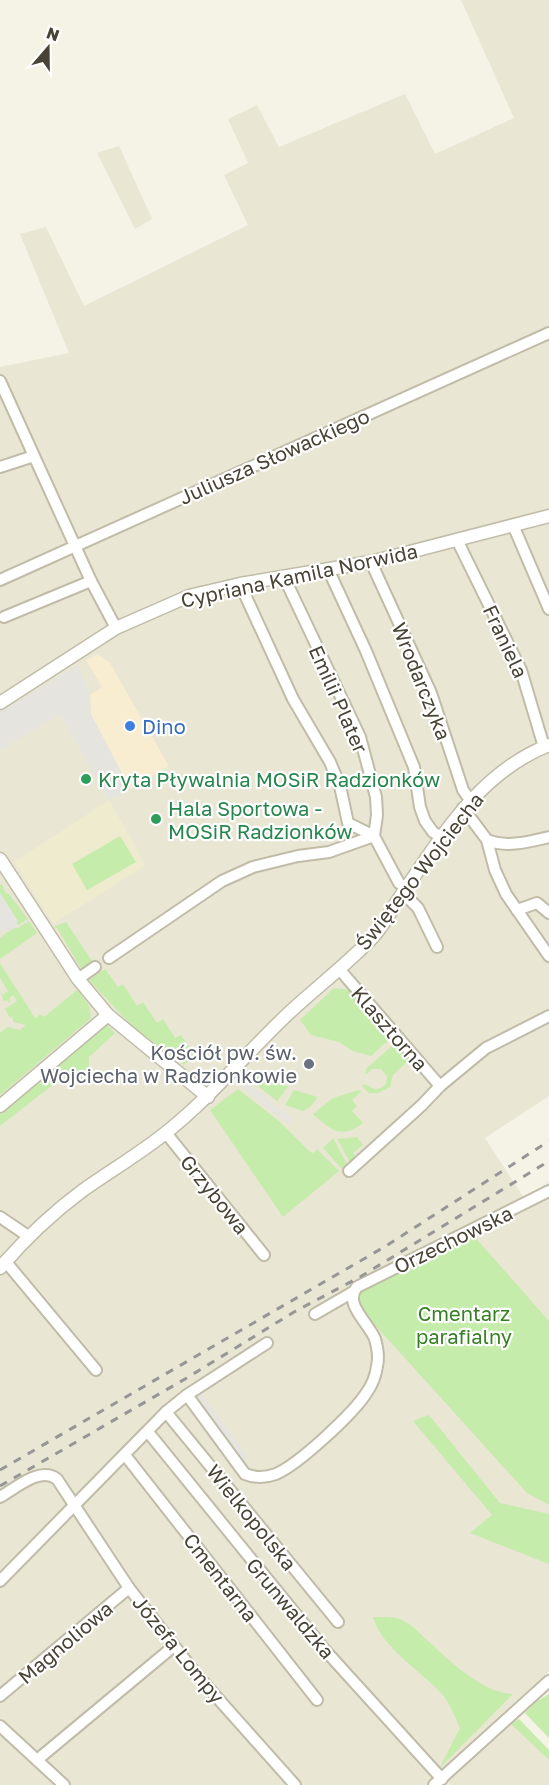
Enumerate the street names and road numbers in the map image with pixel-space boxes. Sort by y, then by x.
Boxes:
street label: Juliusza Słowackiego [175,403,373,509]
street label: Cypriana Kamila Norwida [178,538,420,612]
street label: Franiela [479,601,533,681]
street label: Wrodarczyka [388,619,456,743]
street label: Emilii Plater [305,641,374,757]
street label: Świętego Wojciecha [350,788,488,954]
street label: Klasztorna [347,981,433,1075]
street label: Grzybowa [176,1150,254,1238]
street label: Orzechowska [390,1200,516,1278]
street label: Wielkopolska [202,1459,302,1575]
street label: Cmentarna [179,1528,263,1626]
street label: Grunwaldzka [242,1553,340,1663]
street label: Józefa Lompy [128,1590,230,1708]
street label: Magnoliowa [13,1596,117,1688]

